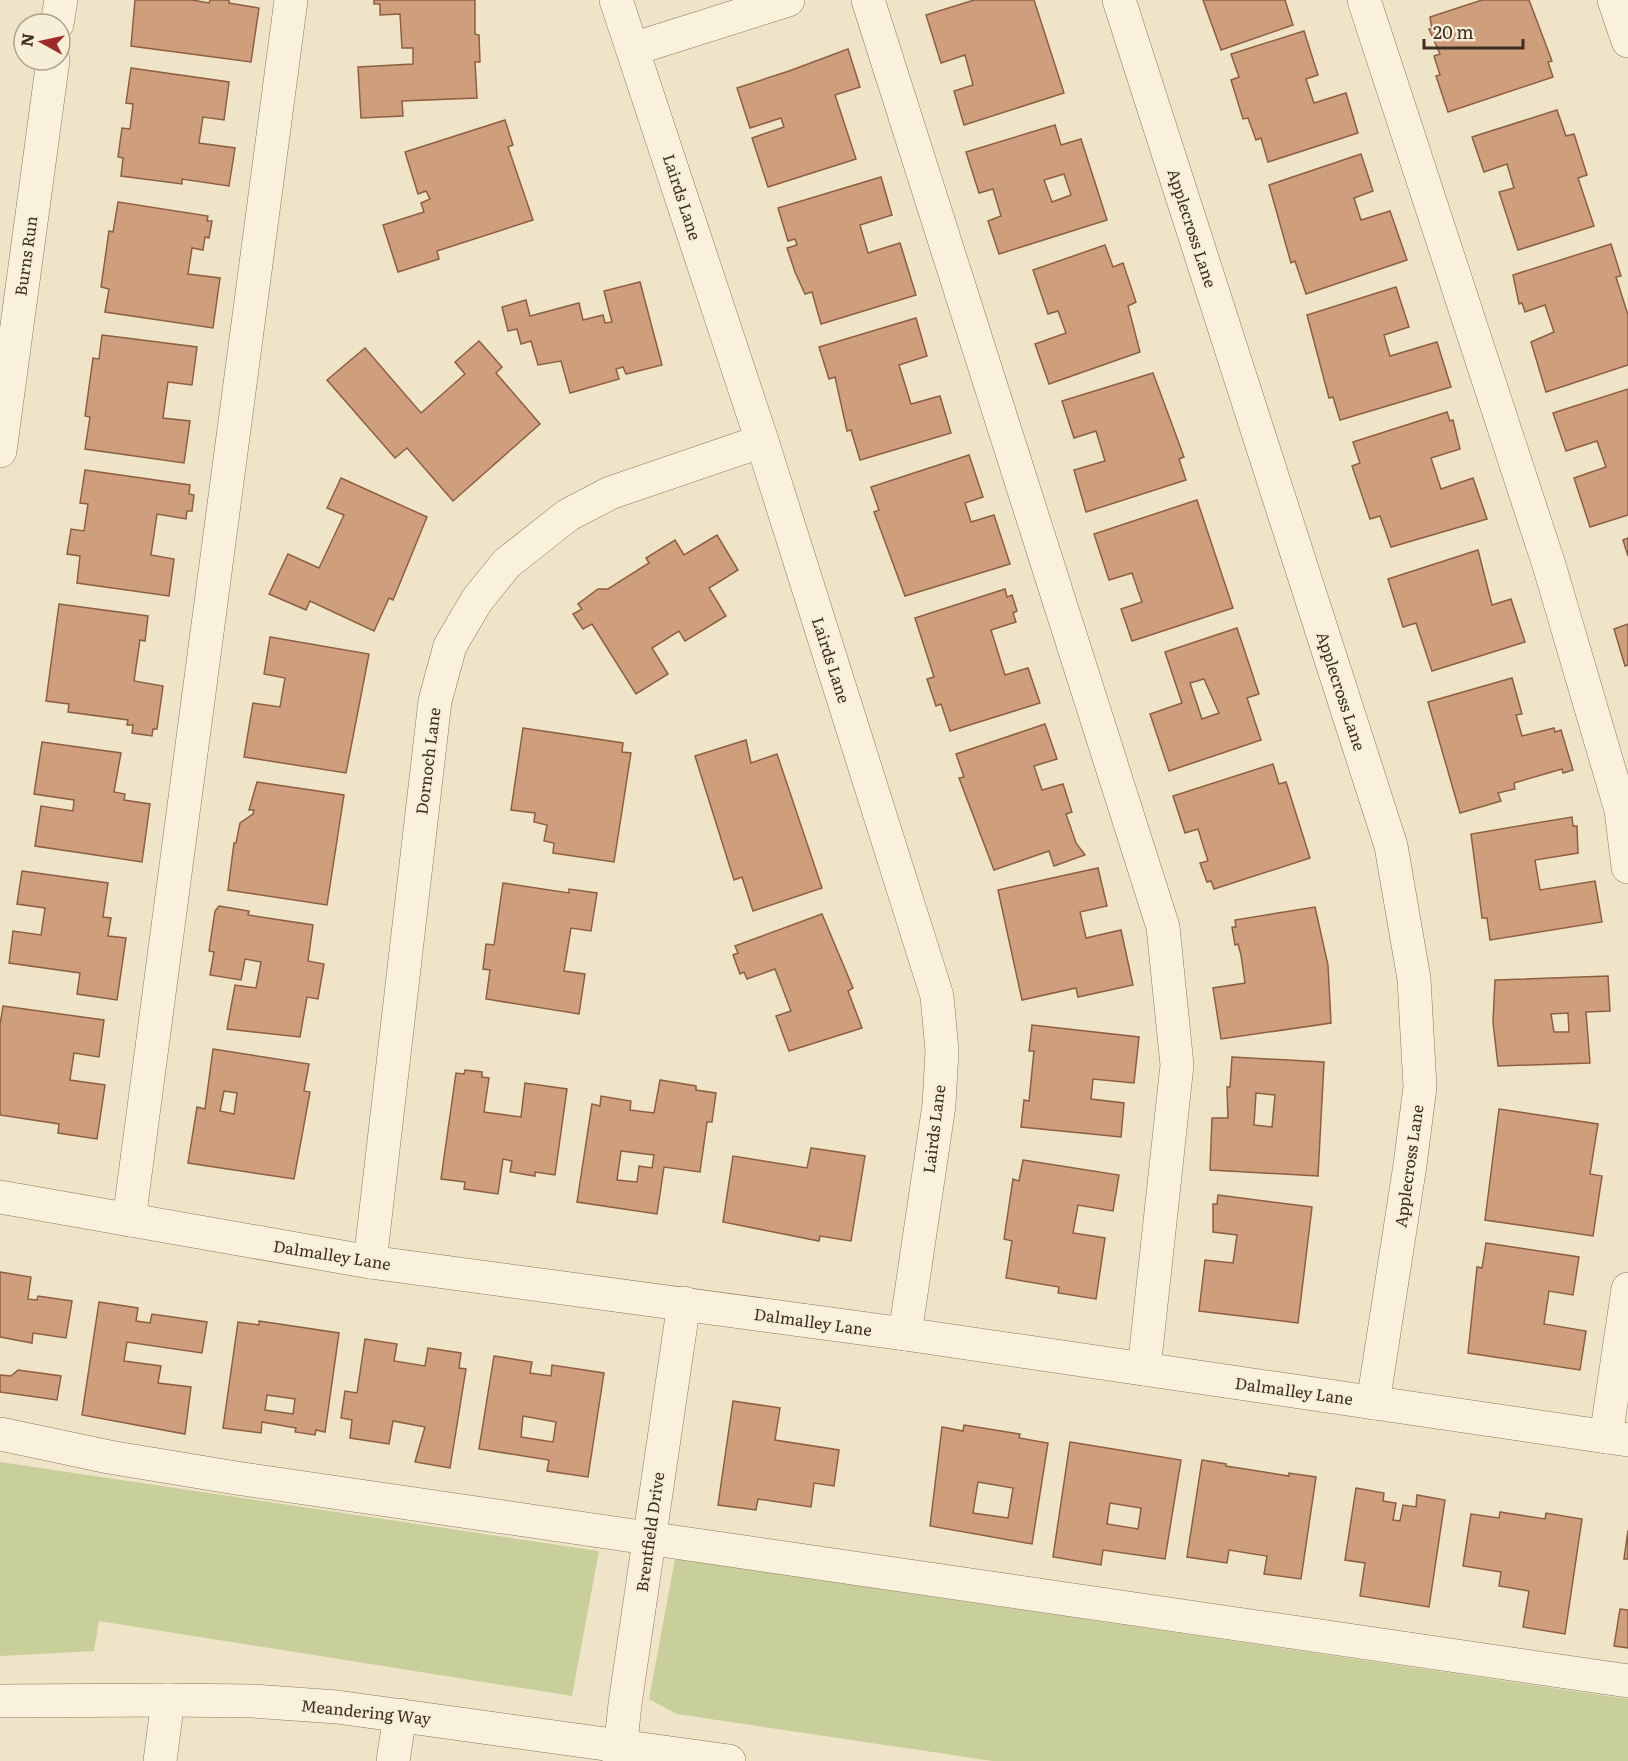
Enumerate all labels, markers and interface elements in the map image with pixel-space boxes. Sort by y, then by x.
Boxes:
north arrow [12,12,72,72]
scale bar [1424,12,1523,50]
text: 20 m [1433,18,1474,45]
text: N [13,31,39,48]
street label: Lairds Lane [658,151,708,243]
street label: Applecross Lane [1162,165,1224,290]
street label: Burns Run [8,214,43,298]
street label: Lairds Lane [807,614,857,706]
street label: Applecross Lane [1311,628,1373,753]
street label: Dornoch Lane [409,706,446,816]
street label: Lairds Lane [916,1083,950,1175]
street label: Applecross Lane [1388,1103,1429,1229]
street label: Dalmalley Lane [272,1233,393,1275]
street label: Dalmalley Lane [753,1301,874,1341]
street label: Dalmalley Lane [1234,1370,1355,1410]
street label: Brentfield Drive [629,1470,669,1594]
street label: Meandering Way [300,1692,433,1730]

